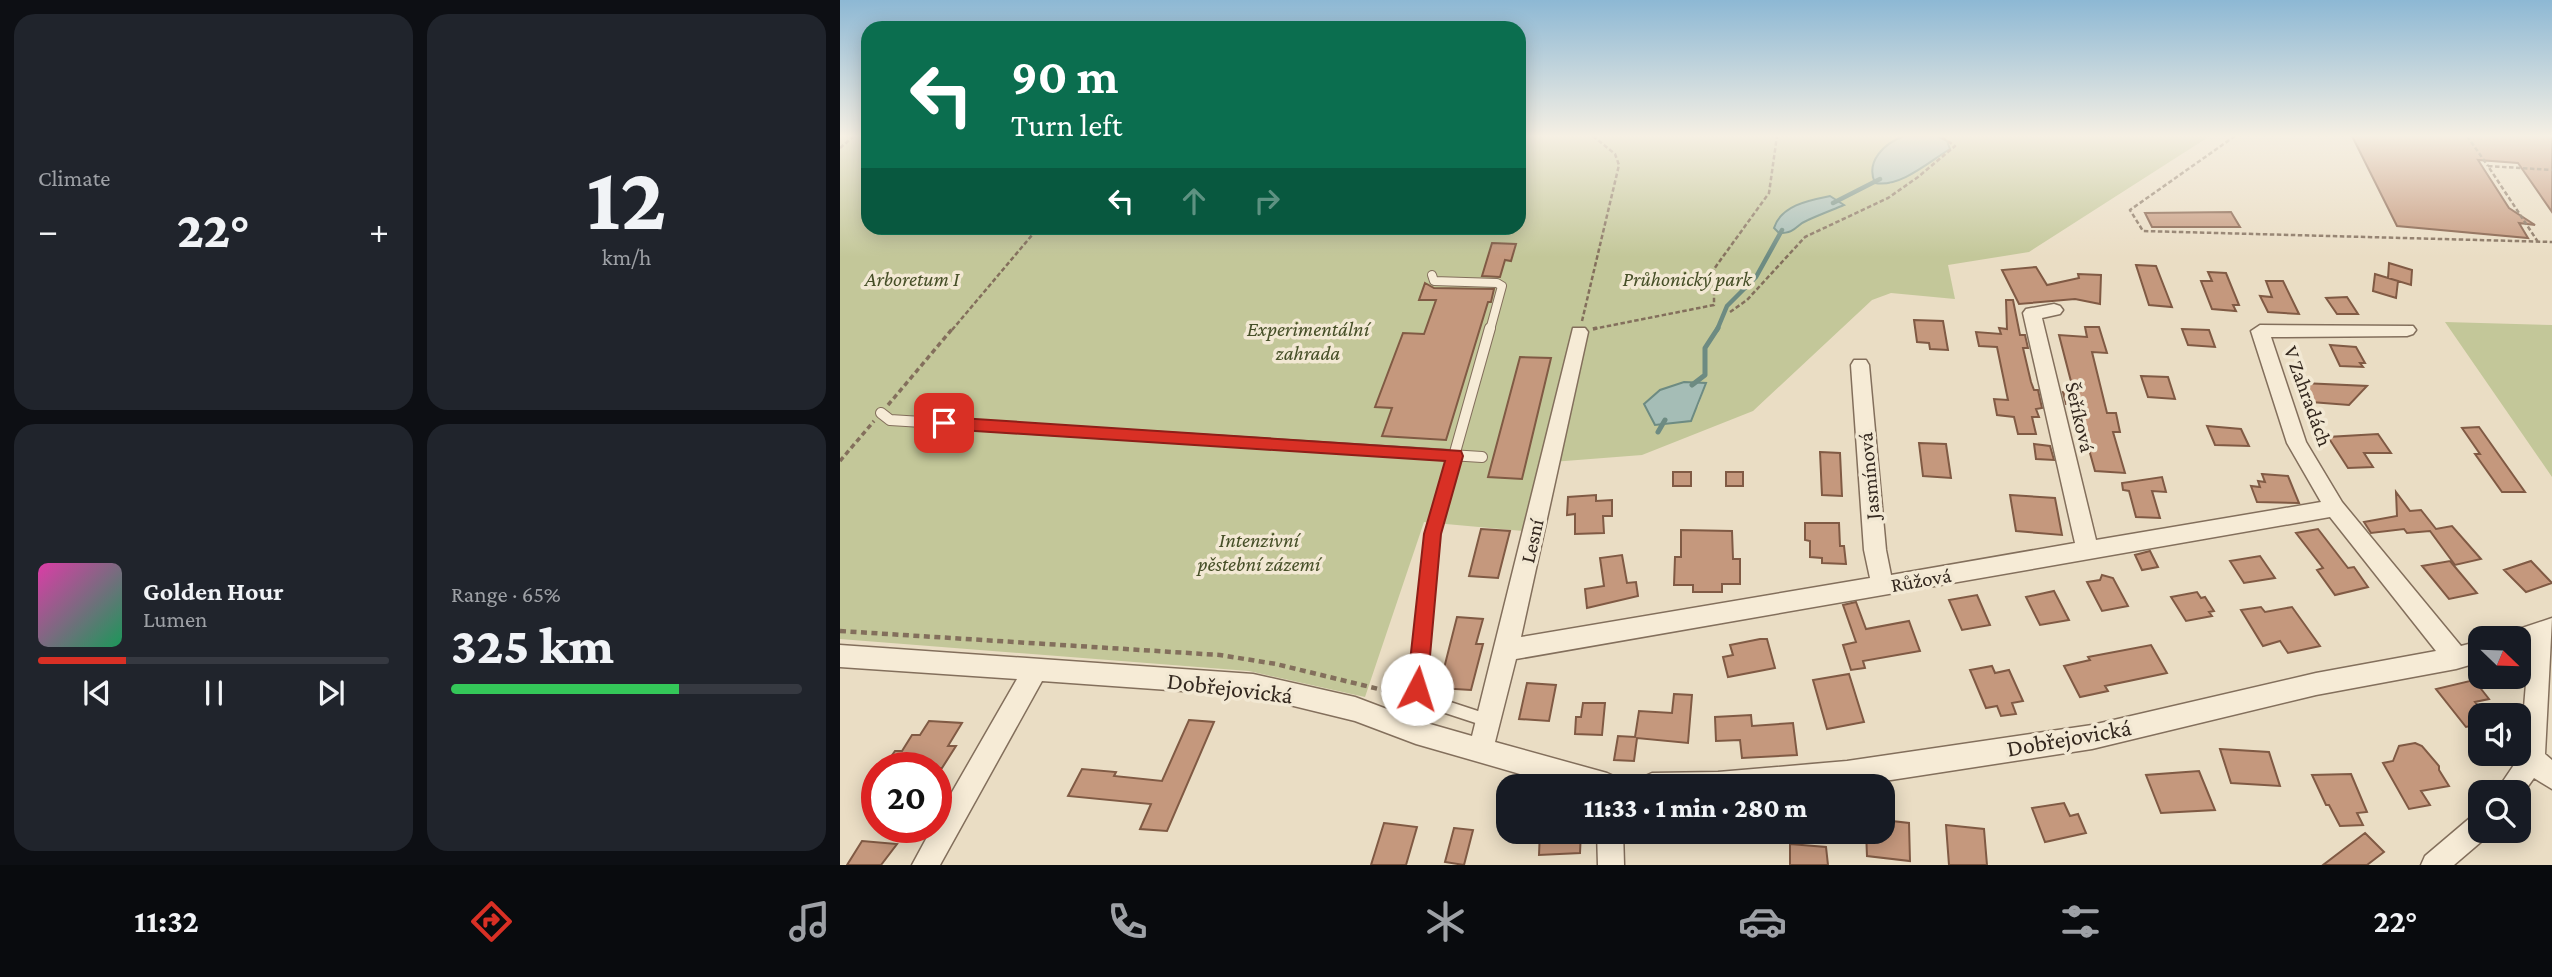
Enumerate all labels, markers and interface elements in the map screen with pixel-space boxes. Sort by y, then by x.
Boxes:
icon: left [896,49,987,140]
text: 90 m [1011,49,1118,104]
text: Turn left [1011,107,1122,143]
text: 12 [586,147,667,249]
text: Climate [38,165,110,191]
icon: left [1102,182,1140,220]
icon: ahead [1175,182,1213,220]
icon: right [1248,182,1286,220]
text: 22° [177,200,250,258]
text: − [38,209,58,251]
text: + [369,209,389,251]
text: km/h [602,244,651,270]
park label: Arboretum I [864,267,960,291]
park label: Průhonický park [1622,267,1752,291]
park label: Experimentální zahrada [1247,317,1372,365]
street label: V Zahradách [2279,342,2337,450]
street label: Šeříková [2060,379,2100,455]
pin [914,393,974,453]
icon: arrive [925,404,963,442]
street label: Jasmínová [1853,431,1885,523]
street label: Lesní [1515,515,1549,565]
park label: Intenzivní pěstební zázemí [1195,528,1323,576]
street label: Růžová [1889,563,1953,597]
text: Golden Hour [143,577,284,606]
text: Range · 65% [451,581,561,607]
text: Lumen [143,606,207,632]
text: 325 km [451,616,614,674]
north arrow [2468,626,2530,690]
map controls [2468,626,2531,843]
position arrow [1380,652,1454,726]
street label: Dobřejovická [1166,666,1294,709]
icon: previous [78,674,116,712]
icon: pause [195,674,233,712]
icon: next [312,674,350,712]
button: sound [2468,703,2531,766]
street label: Dobřejovická [2004,713,2133,762]
speed limit sign: 20 [861,752,952,843]
button: search [2468,780,2531,843]
text: 11:33 · 1 min · 280 m [1584,794,1807,823]
icon: directions [467,897,516,946]
icon: music [785,897,834,946]
icon: phone [1103,897,1152,946]
icon: climate [1421,897,1470,946]
icon: car [1738,897,1787,946]
icon: filters [2056,897,2105,946]
text: 11:32 [134,903,199,939]
text: 22° [2374,903,2418,939]

